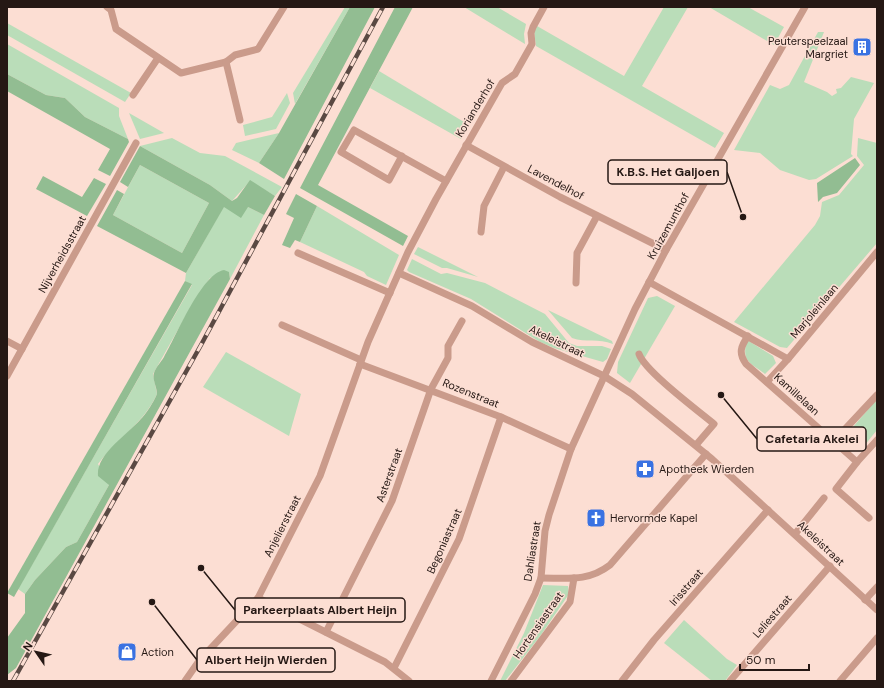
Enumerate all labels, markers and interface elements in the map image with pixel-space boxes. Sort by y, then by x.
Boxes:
place label: Peuterspeelzaal Margriet [768,34,848,61]
building icon: Peuterspeelzaal Margriet [851,36,873,58]
street label: Korianderhof [452,76,498,140]
callout: K.B.S. Het Galjoen [608,160,727,184]
street label: Lavendelhof [525,161,587,203]
text: K.B.S. Het Galjoen [616,164,720,180]
street label: Kruizemunthof [644,190,692,262]
street label: Nijverheidsstraat [35,213,89,295]
street label: Marjoleinlaan [787,281,841,341]
street label: Akeleistraat [527,322,587,360]
street label: Kamillelaan [771,370,823,418]
street label: Rozenstraat [441,375,501,411]
callout: Cafetaria Akelei [757,427,866,451]
text: Cafetaria Akelei [765,431,859,447]
street label: Asterstraat [373,446,405,504]
pharmacy icon: Apotheek Wierden [634,458,656,480]
place label: Apotheek Wierden [659,462,754,476]
street label: Anjelierstraat [260,493,304,559]
street label: Begoniastraat [423,506,465,576]
church icon: Hervormde Kapel [585,507,607,529]
place label: Hervormde Kapel [610,511,698,525]
street label: Akeleistraat [794,517,848,569]
street label: Dahliastraat [520,520,544,582]
street label: Irisstraat [666,566,706,608]
street label: Hortensiastraat [510,589,566,661]
street label: Leliestraat [749,591,795,641]
callout: Parkeerplaats Albert Heijn [235,598,405,622]
text: Parkeerplaats Albert Heijn [243,602,397,618]
north arrow [16,632,56,672]
text: N [20,639,36,654]
shop icon: Action [116,641,138,663]
place label: Action [141,645,174,659]
scale bar [740,646,809,672]
callout: Albert Heijn Wierden [197,648,335,672]
text: Albert Heijn Wierden [205,652,327,668]
text: 50 m [746,652,775,668]

